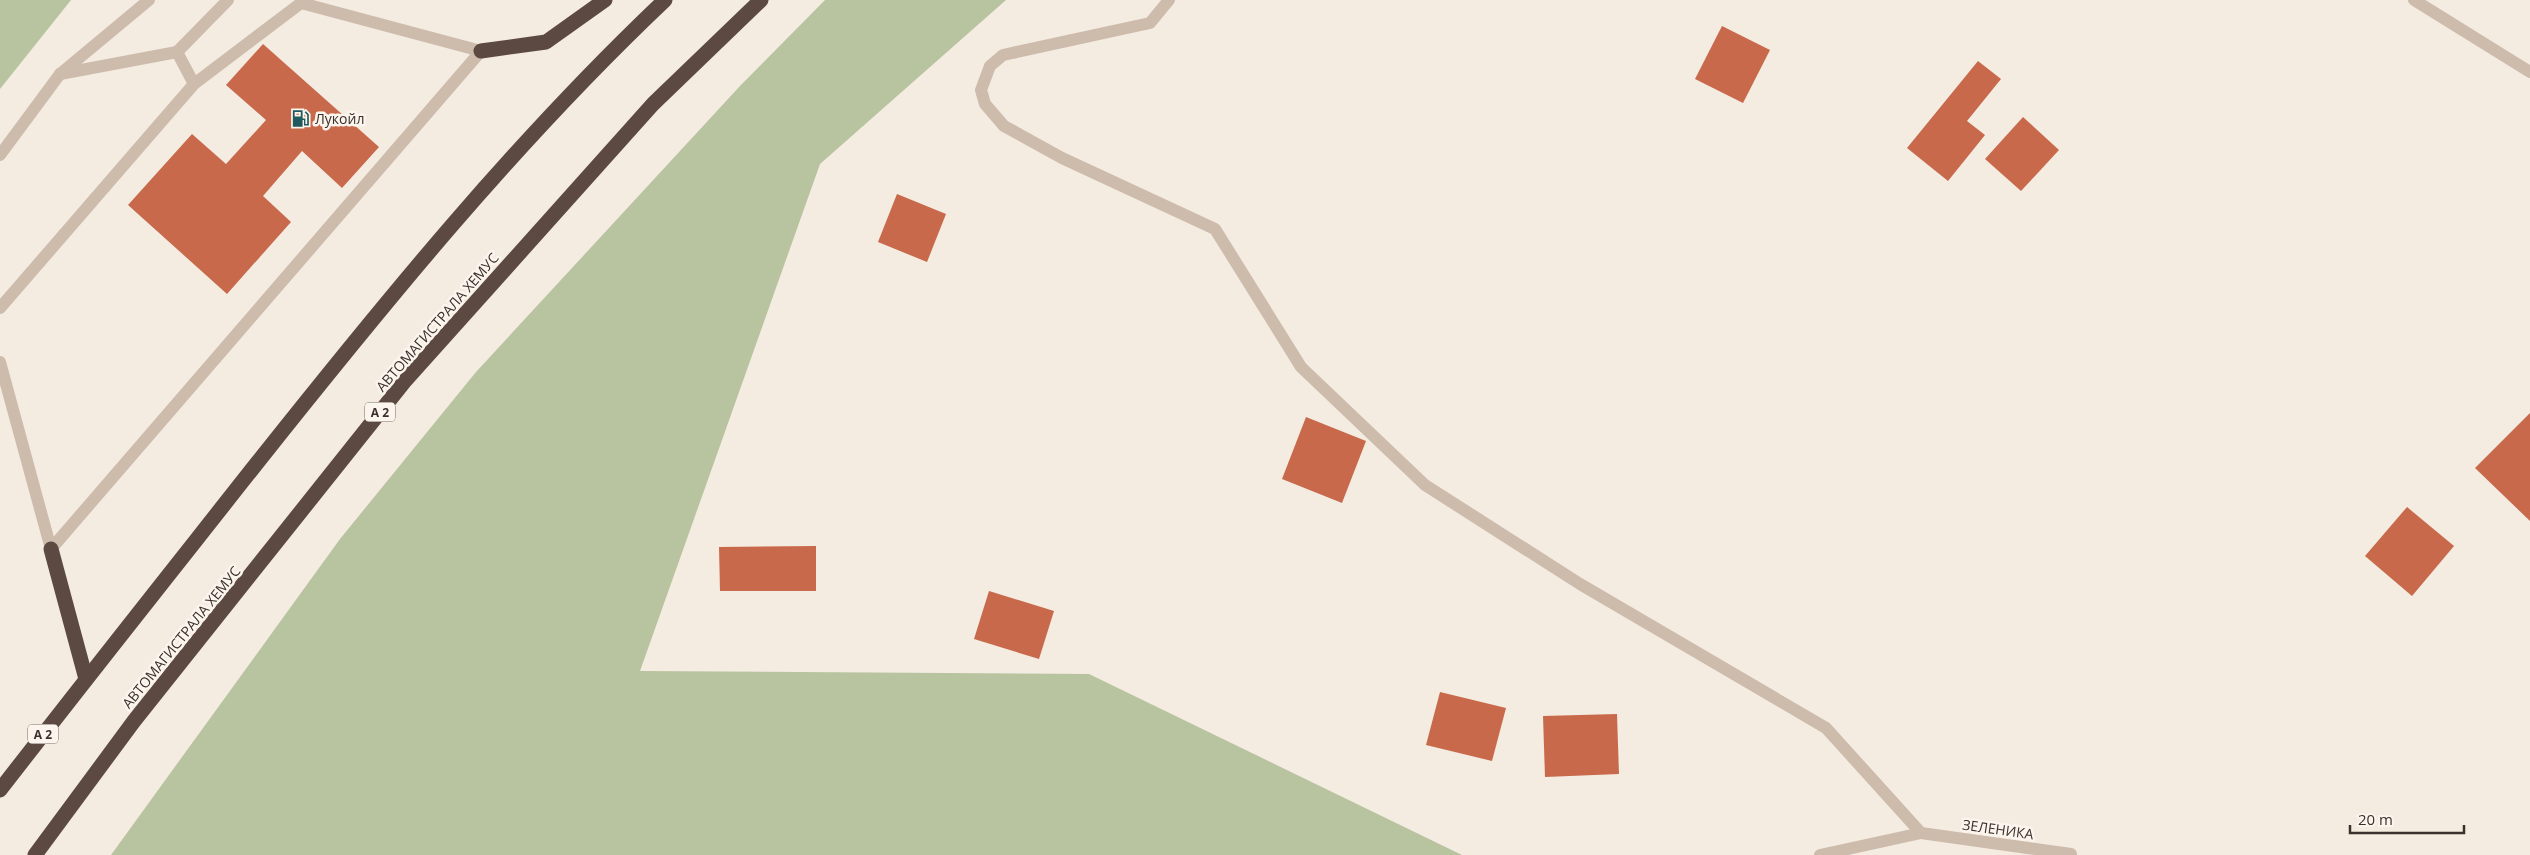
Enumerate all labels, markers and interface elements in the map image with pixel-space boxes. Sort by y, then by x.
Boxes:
fuel station icon: Лукойл [291,108,311,128]
place label: Лукойл [315,109,364,128]
street label: АВТОМАГИСТРАЛА ХЕМУС [371,248,503,395]
road number: A 2 [365,402,395,422]
street label: АВТОМАГИСТРАЛА ХЕМУС [118,562,244,712]
road number: A 2 [28,724,58,744]
scale bar [2350,802,2464,834]
text: 20 m [2358,809,2393,829]
street label: ЗЕЛЕНИКА [1961,815,2035,843]

